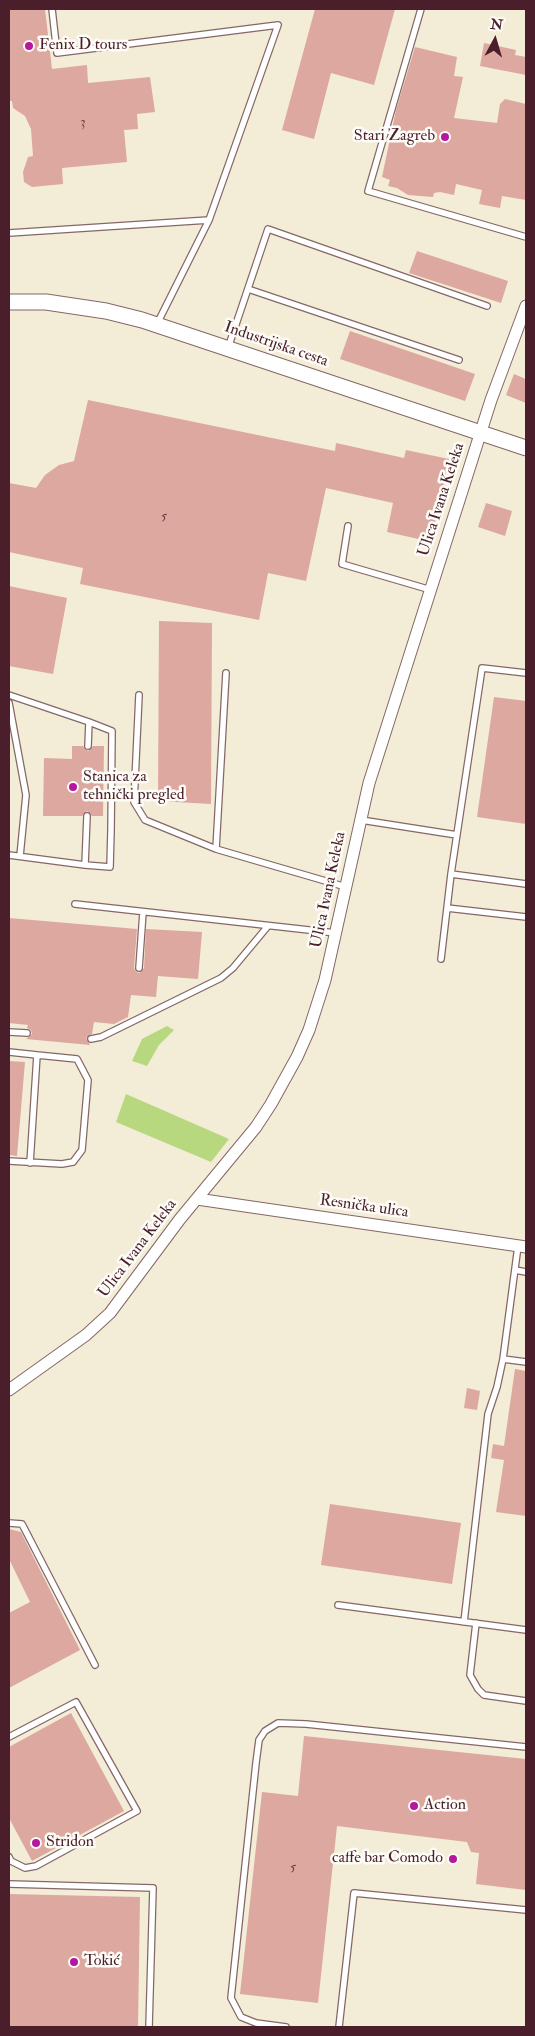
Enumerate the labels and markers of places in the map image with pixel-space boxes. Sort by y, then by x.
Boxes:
place label: Fenix D tours [39,36,127,56]
marker: Fenix D tours [23,40,35,52]
place label: Stari Zagreb [354,127,435,147]
marker: Stari Zagreb [439,131,451,143]
place label: Stanica za tehnički pregled [83,768,185,806]
marker: Stanica za tehnički pregled [67,781,79,793]
place label: Action [424,1796,466,1816]
marker: Action [408,1800,420,1812]
place label: Stridon [46,1833,94,1853]
marker: Stridon [30,1837,42,1849]
place label: caffe bar Comodo [332,1849,443,1869]
marker: caffe bar Comodo [447,1853,459,1865]
place label: Tokić [84,1952,120,1972]
marker: Tokić [68,1956,80,1968]

